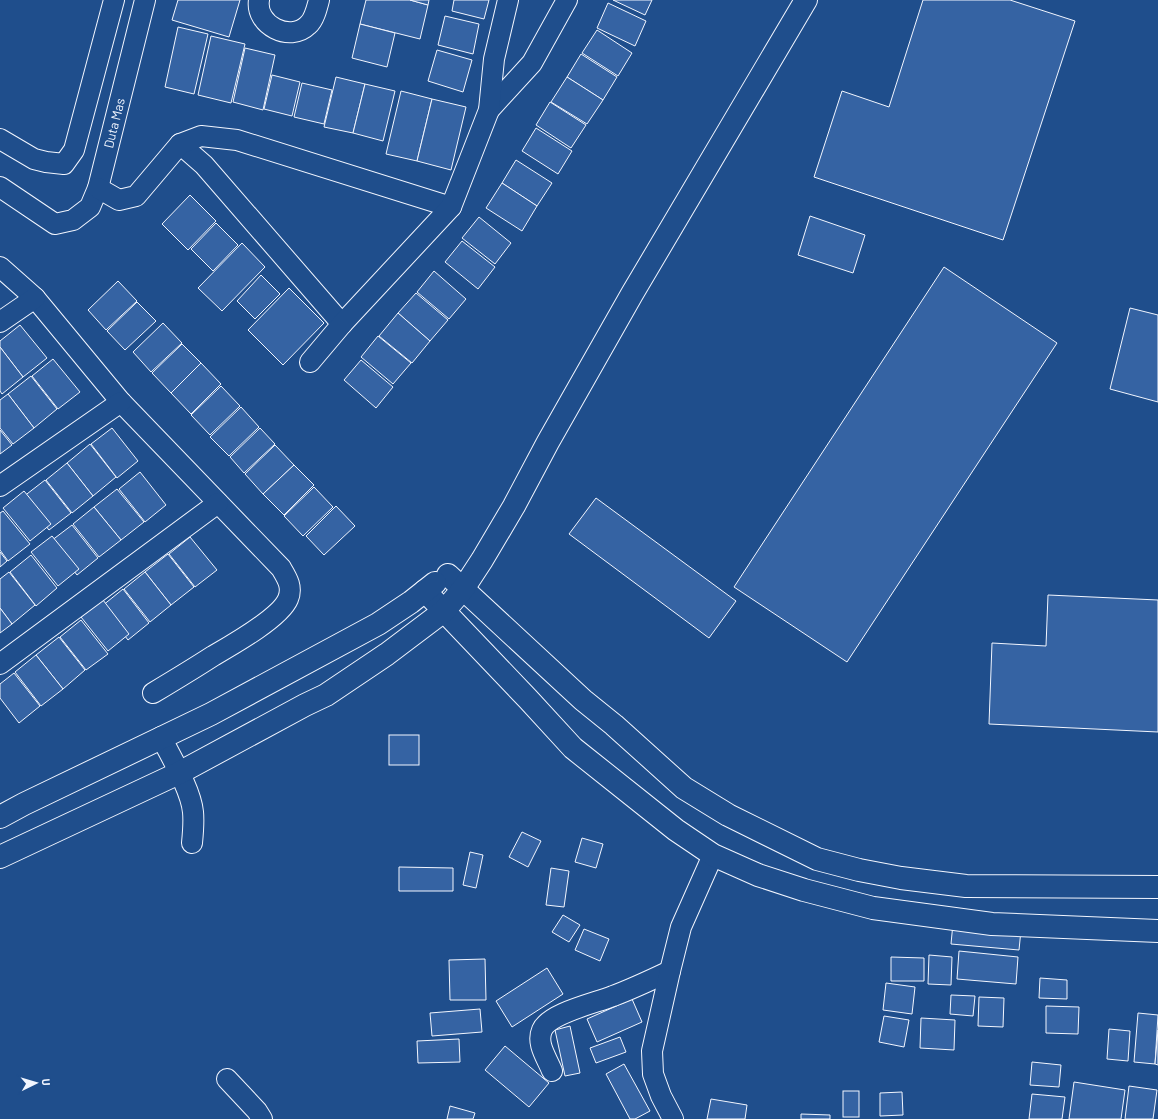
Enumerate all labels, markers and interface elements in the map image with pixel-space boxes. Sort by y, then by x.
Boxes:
street label: Duta Mas [100,96,128,150]
north arrow [16,1063,56,1103]
text: U [40,1078,53,1086]

